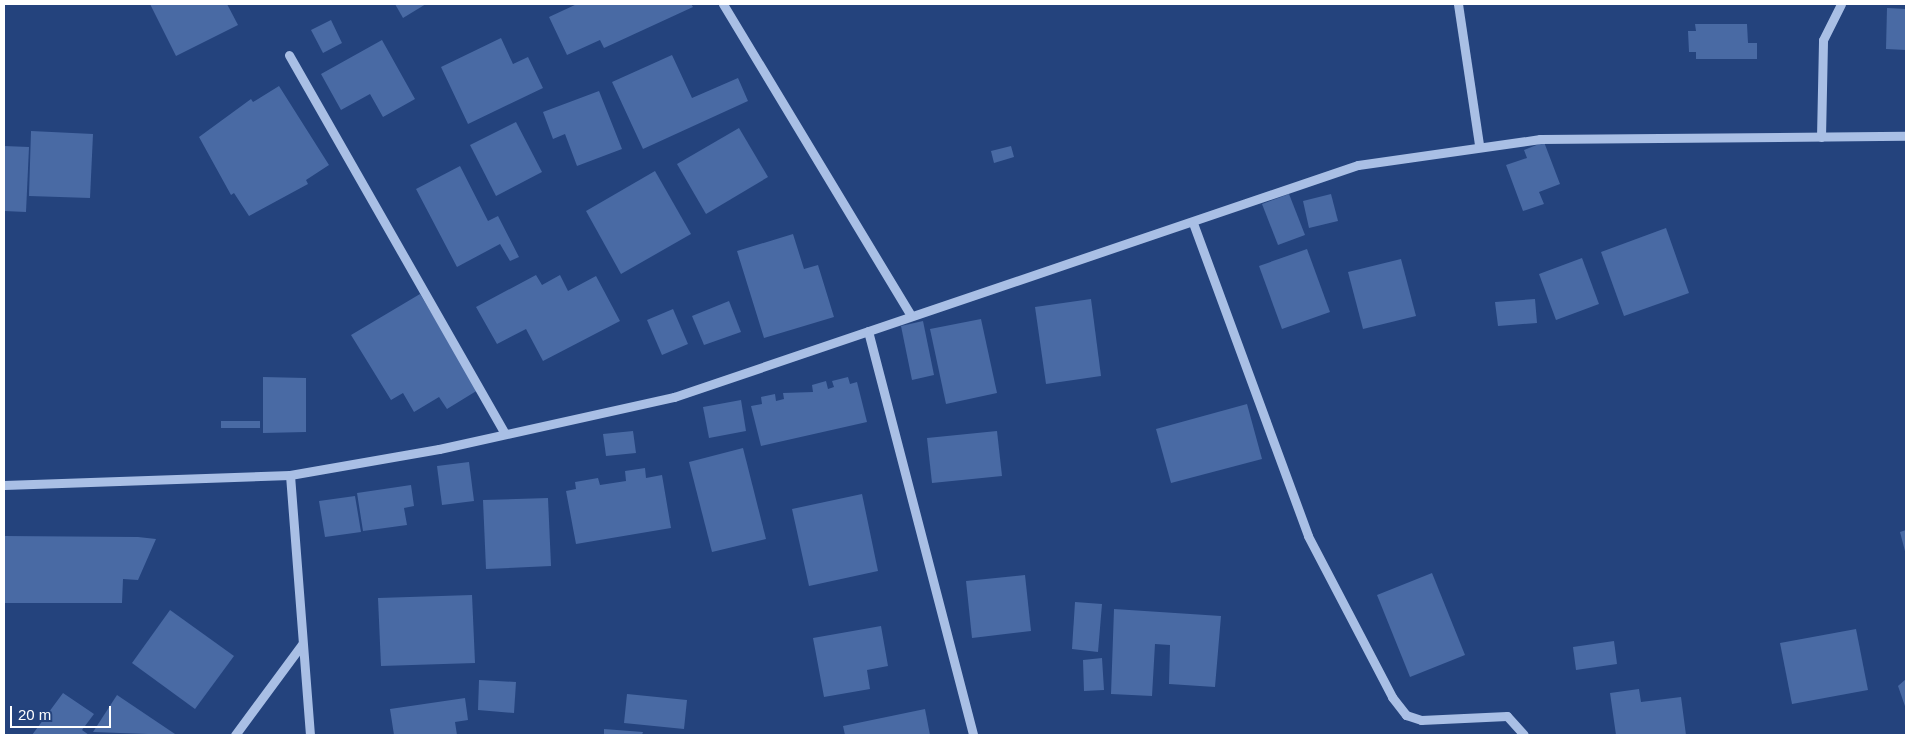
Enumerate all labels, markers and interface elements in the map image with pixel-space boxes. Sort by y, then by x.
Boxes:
scale bar [12,696,114,728]
text: 20 m [18,706,51,723]

